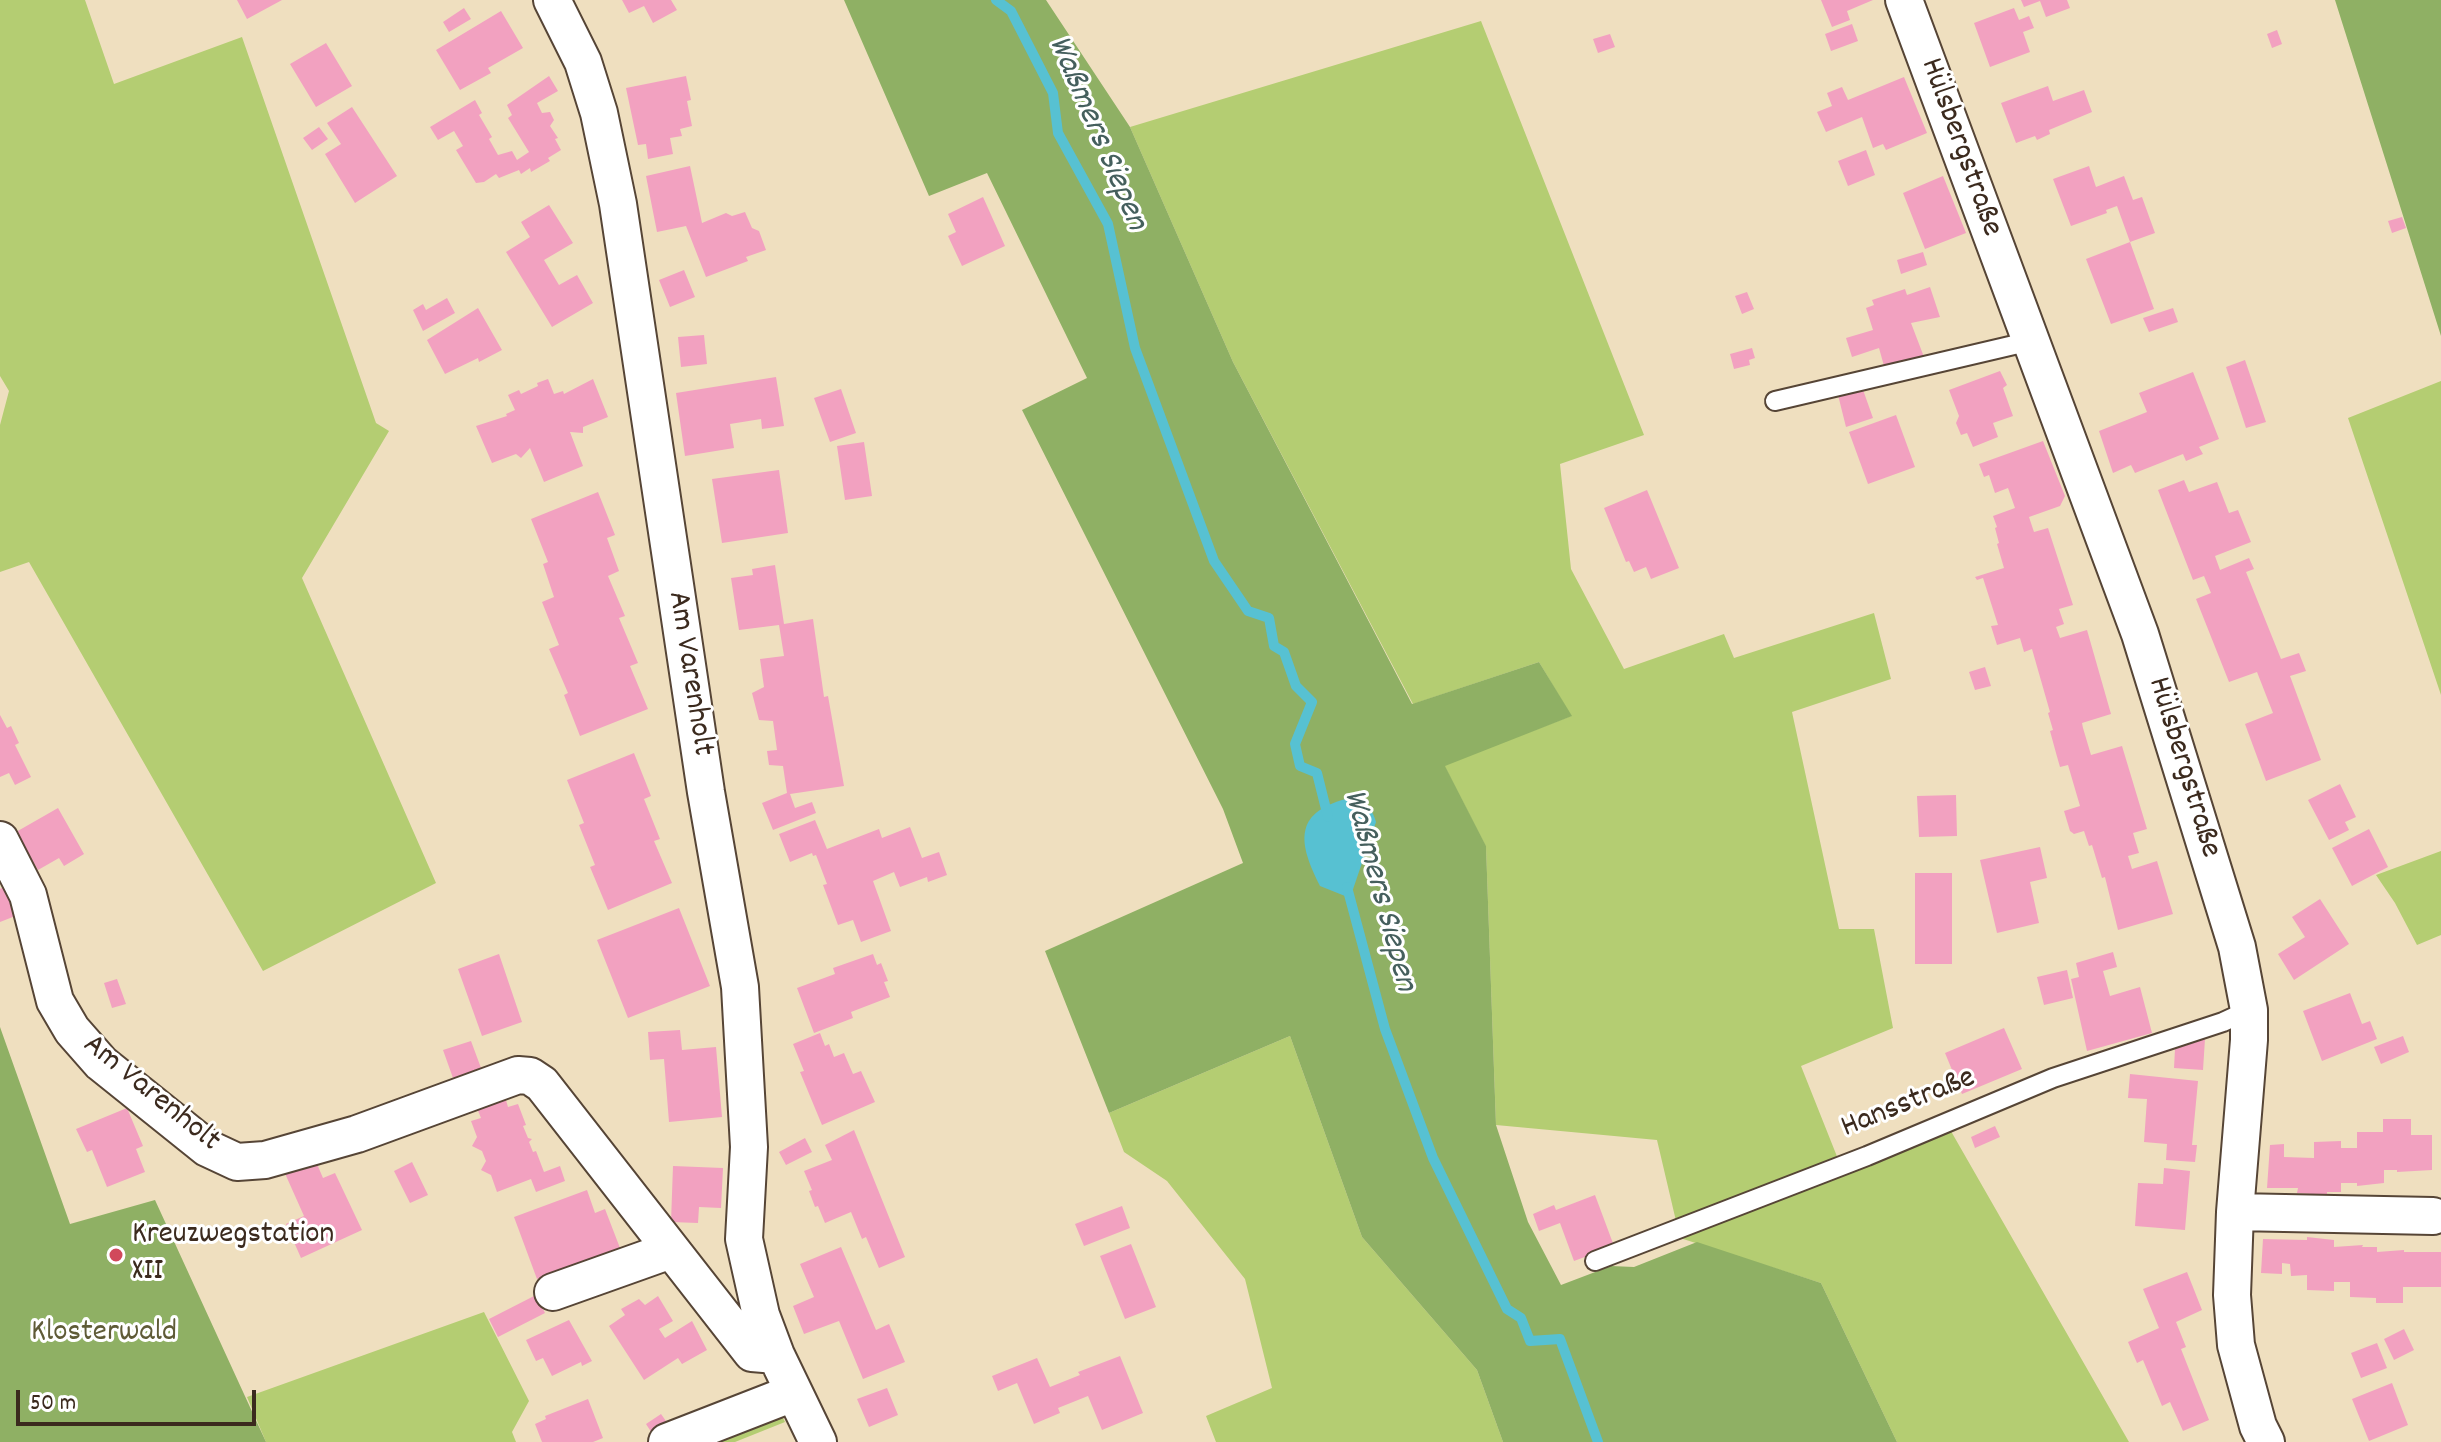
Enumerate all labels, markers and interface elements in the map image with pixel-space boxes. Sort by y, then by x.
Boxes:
water label: Waßmers Siepen [1036,31,1154,237]
street label: Hülsbergstraße [1909,54,2009,242]
street label: Am Varenholt [656,589,720,759]
street label: Hülsbergstraße [2136,673,2228,863]
water label: Waßmers Siepen [1330,786,1424,996]
street label: Am Varenholt [73,1028,227,1162]
street label: Hansstraße [1836,1061,1982,1149]
place label: Kreuzwegstation XII [132,1218,334,1293]
marker: Kreuzwegstation XII [107,1246,125,1264]
park label: Klosterwald [31,1316,177,1354]
scale bar [20,1374,260,1424]
text: 50 m [30,1387,76,1421]

